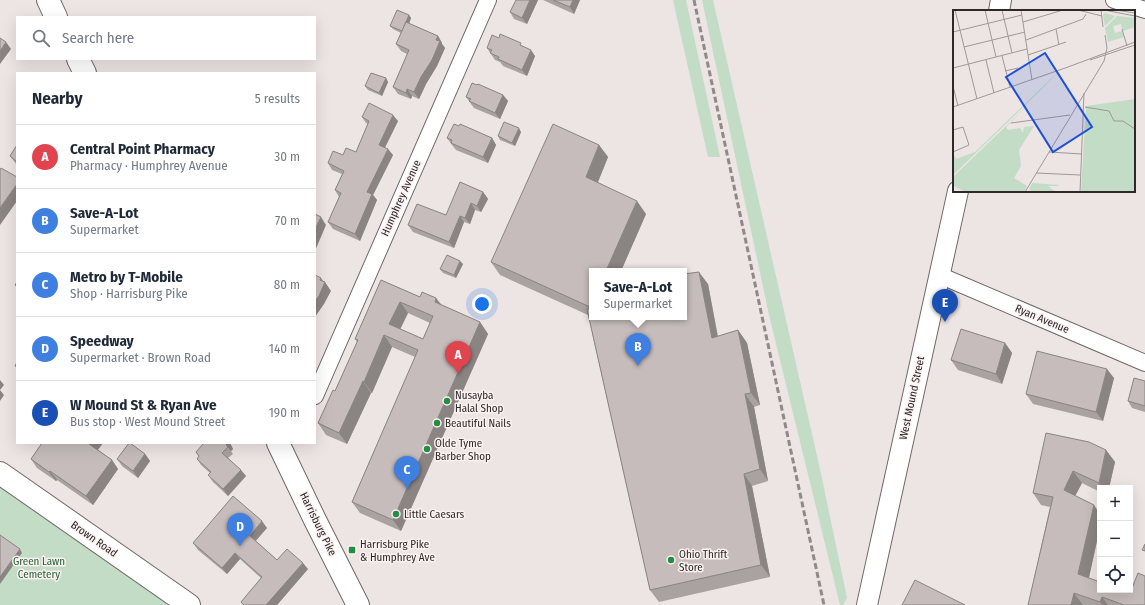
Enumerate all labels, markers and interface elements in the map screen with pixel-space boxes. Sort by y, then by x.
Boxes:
inset map [953,10,1135,192]
search box [16,16,316,60]
icon: search [30,27,52,49]
text: Search here [62,29,134,47]
text: Nearby [32,88,83,109]
text: 5 results [255,91,300,106]
text: Central Point Pharmacy [70,140,215,158]
text: A [41,149,49,164]
text: 30 m [274,149,300,164]
text: Pharmacy · Humphrey Avenue [70,158,228,173]
street label: Humphrey Avenue [378,158,424,238]
text: Save-A-Lot [70,204,139,222]
text: B [41,213,49,228]
text: 70 m [275,213,300,228]
text: Supermarket [70,222,139,237]
text: Metro by T-Mobile [70,268,183,286]
popup [589,268,687,320]
text: C [42,277,48,292]
text: 80 m [274,277,300,292]
text: Save-A-Lot [604,278,672,296]
text: Shop · Harrisburg Pike [70,286,188,301]
pin: E [932,289,958,322]
your location [472,294,492,314]
text: Supermarket [604,296,672,311]
street label: Ryan Avenue [1013,302,1071,336]
text: Speedway [70,332,134,350]
pin: B [625,333,651,366]
text: D [41,341,49,356]
text: 140 m [269,341,300,356]
pin: A [445,341,471,374]
text: Supermarket · Brown Road [70,350,211,365]
street label: West Mound Street [897,355,927,441]
place label: Nusayba Halal Shop [455,389,504,415]
text: W Mound St & Ryan Ave [70,396,217,414]
marker: Nusayba Halal Shop [442,396,452,406]
text: E [42,405,48,420]
text: 190 m [269,405,300,420]
text: Bus stop · West Mound Street [70,414,225,429]
place label: Beautiful Nails [445,417,511,430]
marker: Beautiful Nails [432,418,442,428]
place label: Olde Tyme Barber Shop [435,437,491,463]
marker: Olde Tyme Barber Shop [422,444,432,454]
pin: C [394,456,420,489]
map controls [1097,485,1133,593]
button: + [1097,485,1133,521]
street label: Harrisburg Pike [297,490,339,558]
place label: Little Caesars [404,508,465,521]
marker: Little Caesars [391,509,401,519]
pin: D [227,513,253,546]
street label: Brown Road [68,518,120,560]
button: − [1097,521,1133,557]
place label: Harrisburg Pike & Humphrey Ave [360,538,435,564]
marker: Harrisburg Pike & Humphrey Ave [347,545,357,555]
place label: Ohio Thrift Store [679,548,728,574]
park label: Green Lawn Cemetery [13,555,65,581]
marker: Ohio Thrift Store [666,555,676,565]
button: locate [1097,557,1133,593]

